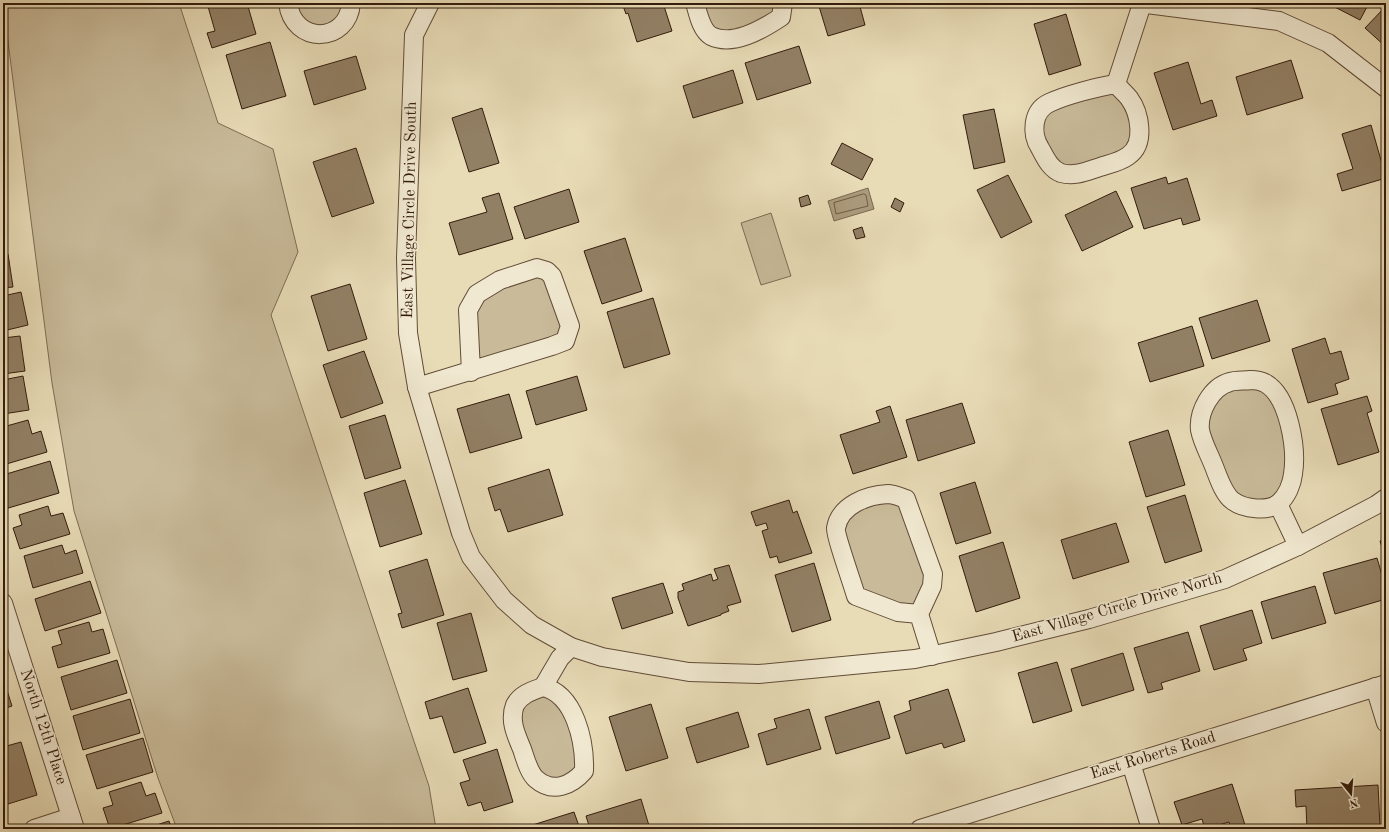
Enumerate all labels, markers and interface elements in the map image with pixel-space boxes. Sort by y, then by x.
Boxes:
street label: East Village Circle Drive South [400,101,420,319]
street label: East Village Circle Drive North [1010,570,1224,646]
street label: North 12th Place [17,667,69,787]
street label: East Roberts Road [1088,729,1218,783]
north arrow [1331,774,1371,814]
text: N [1347,796,1359,809]

